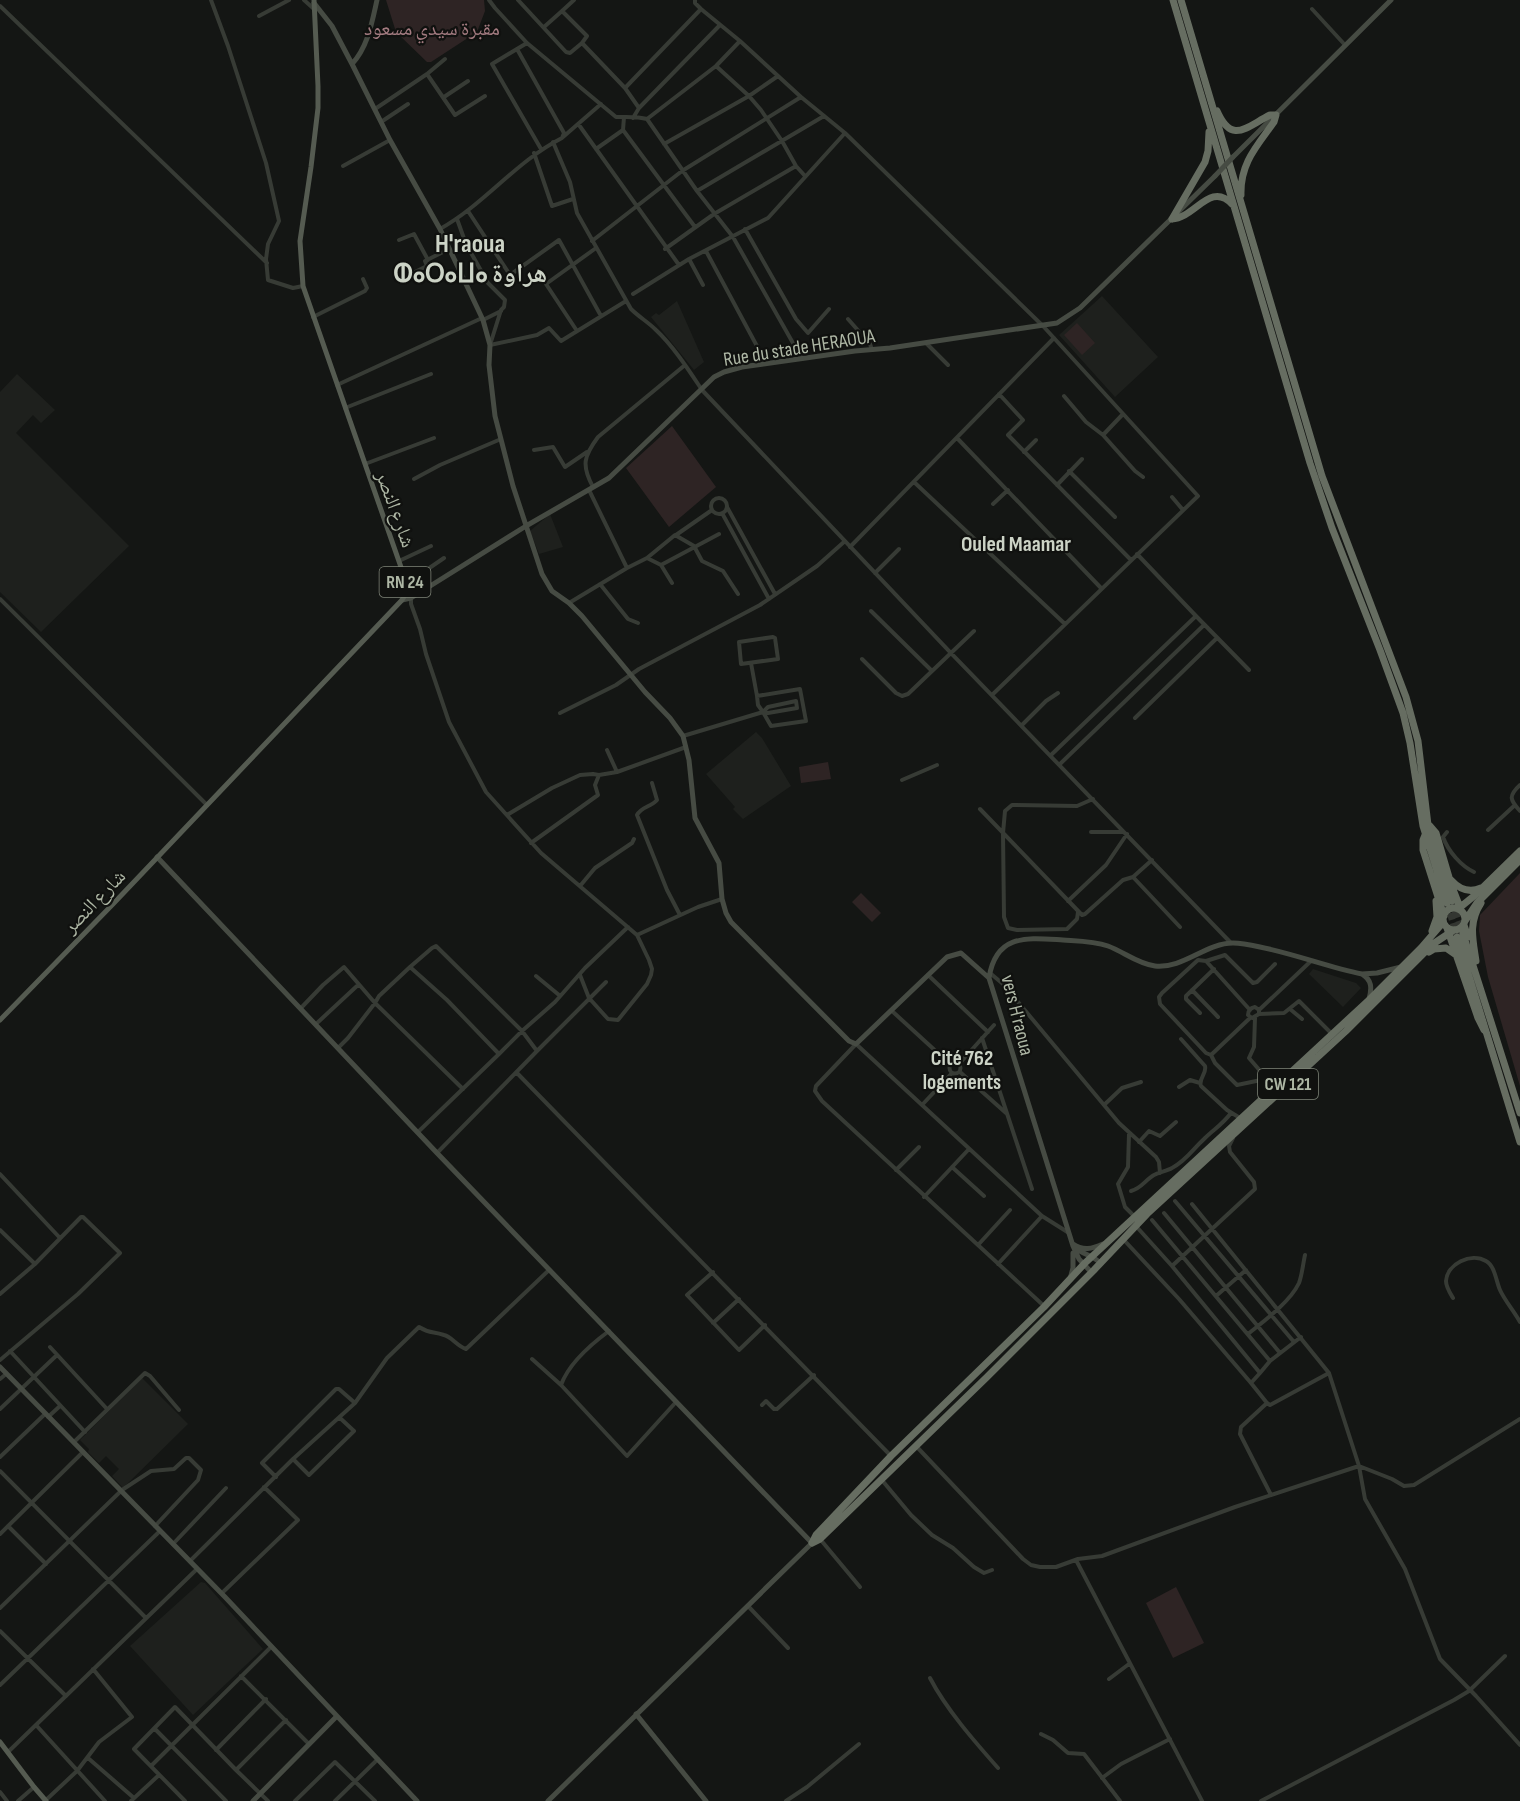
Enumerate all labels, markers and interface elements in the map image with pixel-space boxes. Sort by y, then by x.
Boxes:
park label: مقبرة سيدي مسعود [364,17,500,44]
district label: H'raoua ⵀⴰⵔⴰⵡⴰ هراوة [393,229,547,290]
street label: Rue du stade HERAOUA [722,324,877,372]
street label: شارع النصر [370,467,420,551]
district label: Ouled Maamar [961,531,1071,558]
road number: RN 24 [380,567,430,597]
street label: شارع النصر [58,865,131,939]
street label: vers H'raoua [995,972,1039,1058]
district label: Cité 762 logements [923,1046,1001,1095]
road number: CW 121 [1258,1069,1318,1099]

